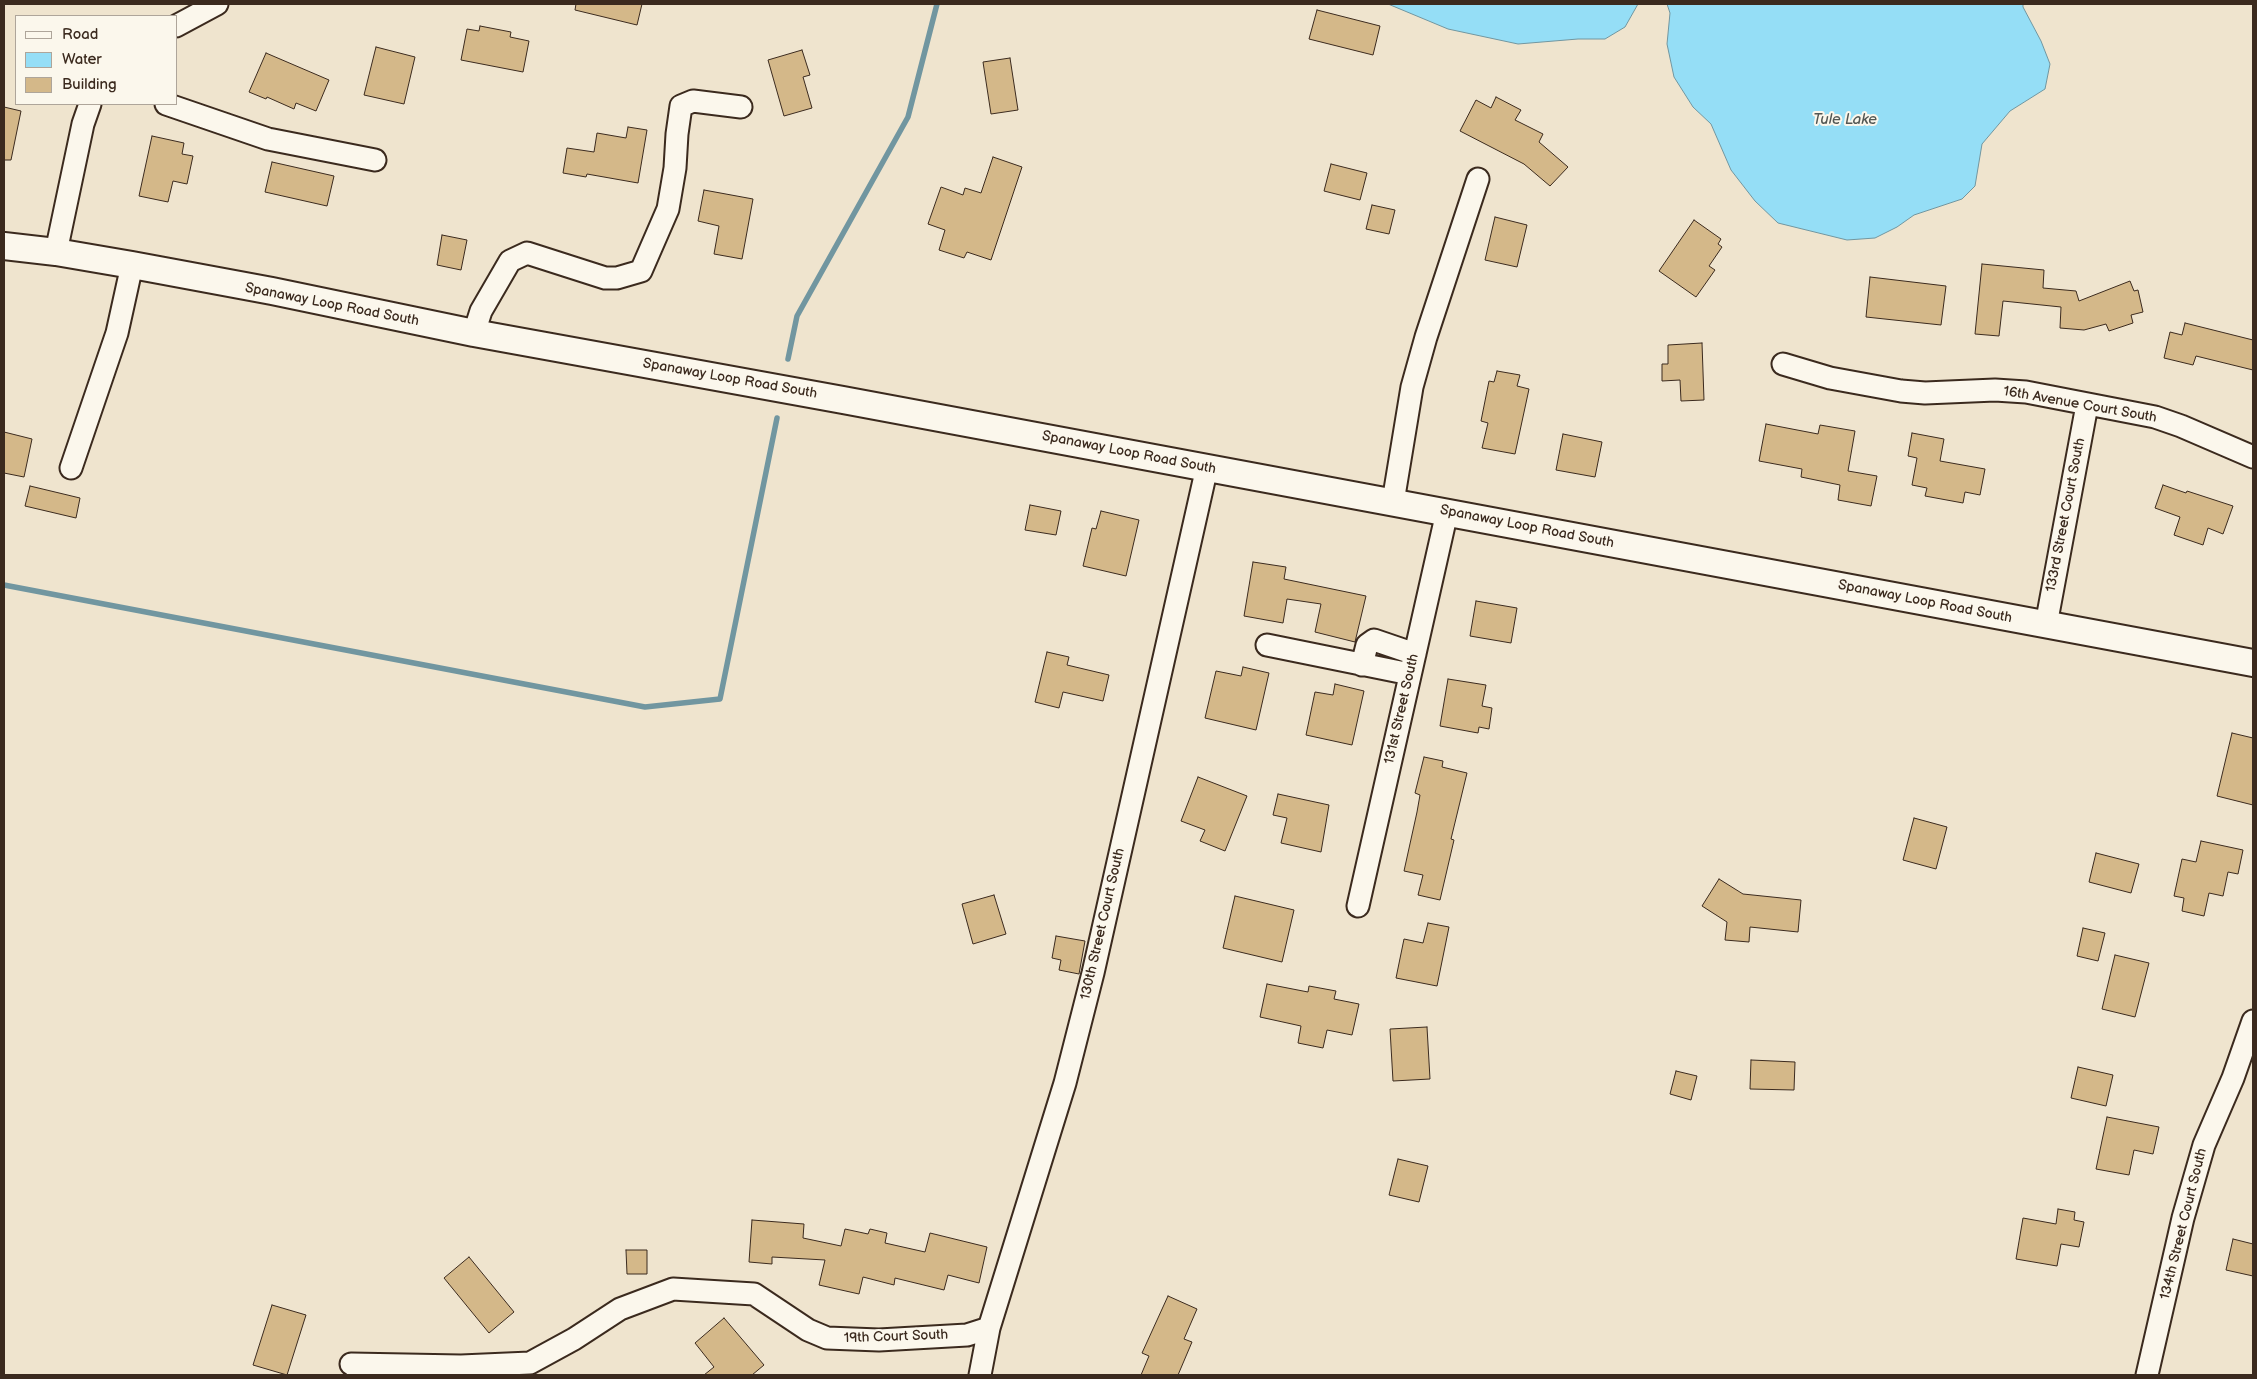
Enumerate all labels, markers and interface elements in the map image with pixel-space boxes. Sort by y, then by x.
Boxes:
legend [15,15,178,105]
text: Road [62,25,98,44]
text: Water [62,50,102,69]
text: Building [62,75,117,94]
water label: Tule Lake [1813,111,1877,129]
street label: Spanaway Loop Road South [244,280,420,330]
street label: Spanaway Loop Road South [641,355,819,403]
street label: 16th Avenue Court South [2002,383,2158,427]
street label: Spanaway Loop Road South [1041,428,1217,478]
street label: 133rd Street Court South [2043,437,2089,593]
street label: Spanaway Loop Road South [1439,502,1615,552]
street label: Spanaway Loop Road South [1837,577,2013,627]
street label: 131st Street South [1381,652,1423,766]
street label: 130th Street Court South [1077,846,1129,1002]
street label: 134th Street Court South [2157,1146,2211,1302]
street label: 19th Court South [844,1327,948,1347]

